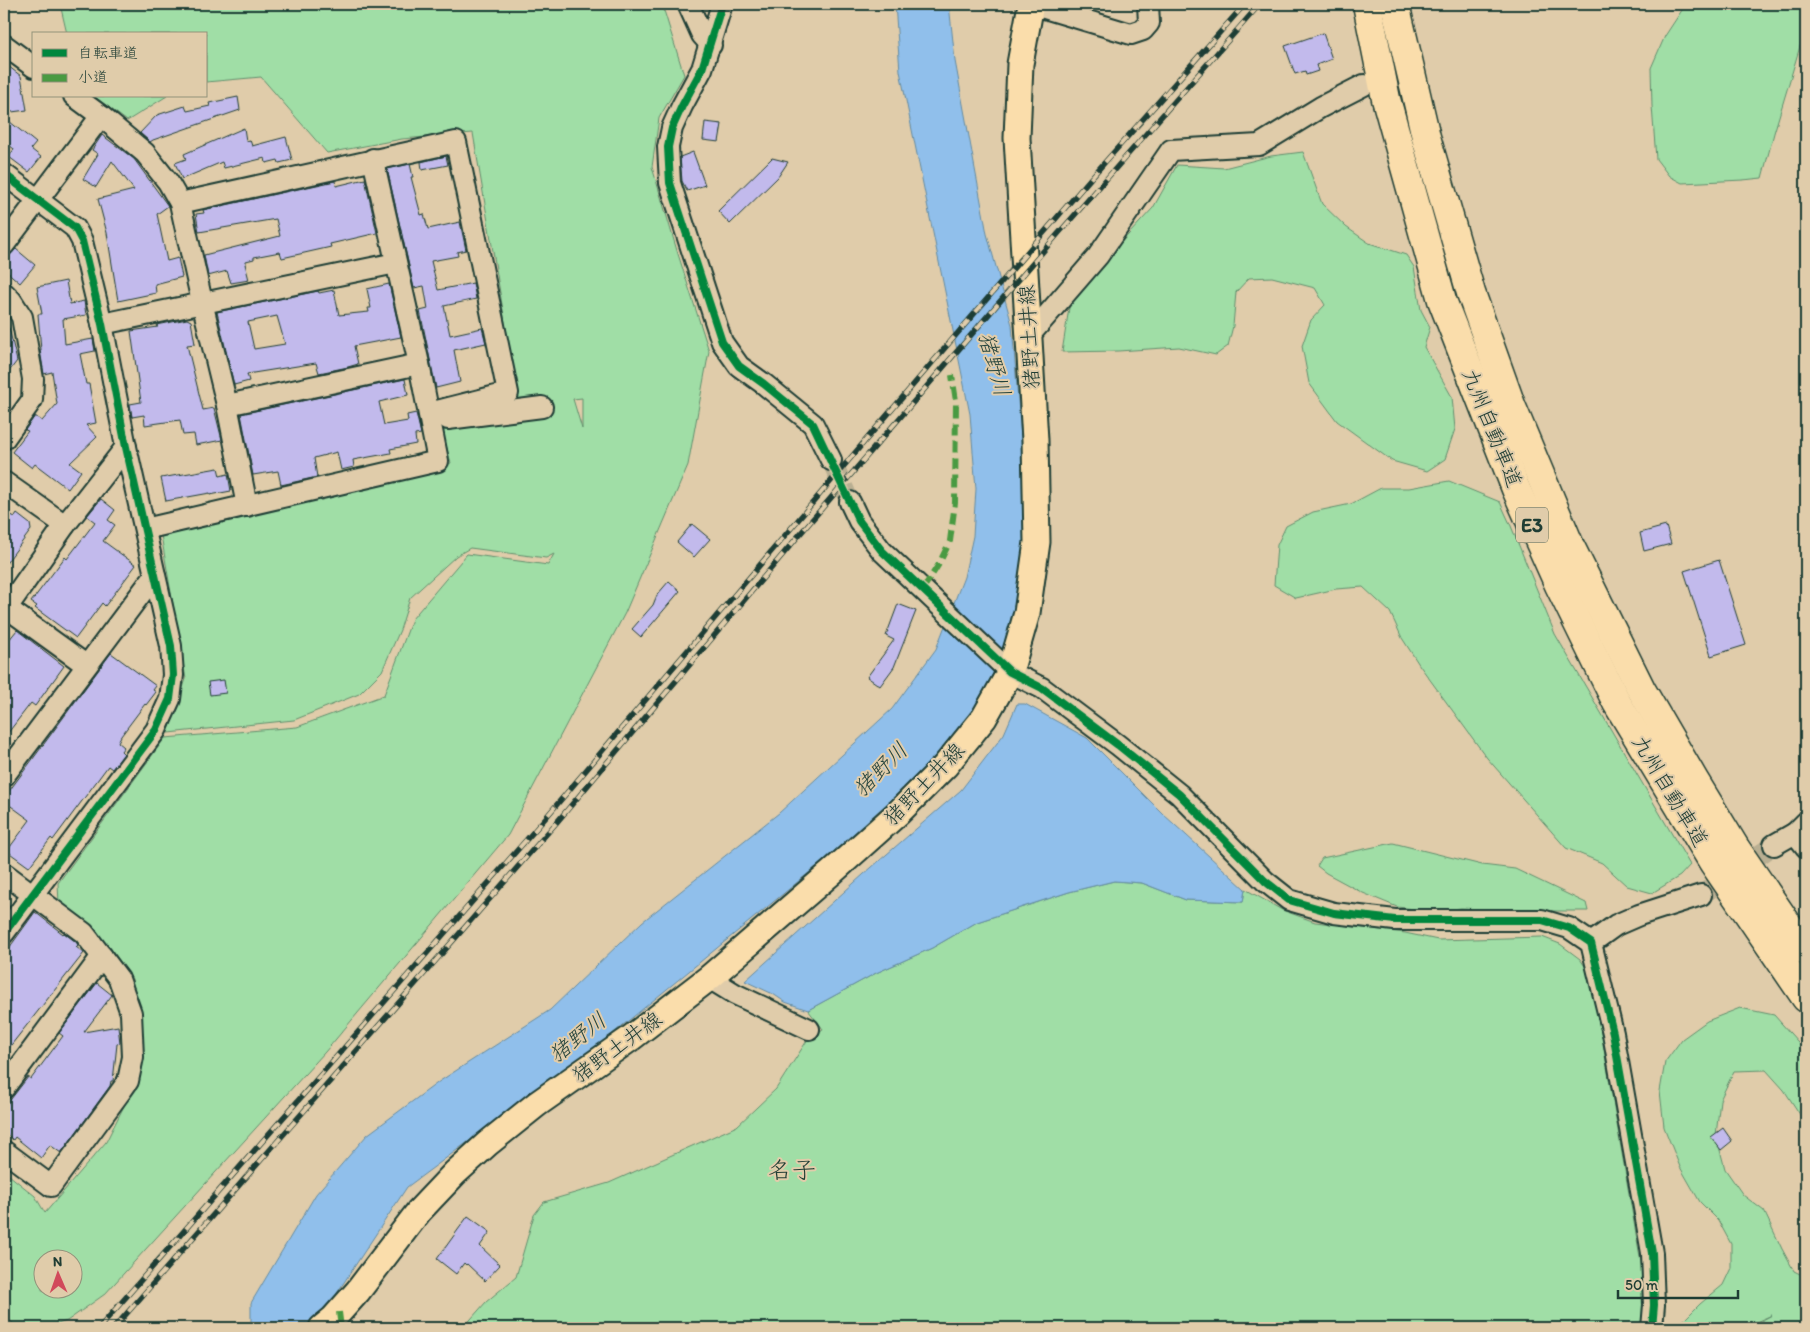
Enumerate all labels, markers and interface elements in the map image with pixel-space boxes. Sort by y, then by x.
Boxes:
legend [32,32,208,98]
text: 自転車道 [78,44,138,62]
text: 小道 [78,68,108,86]
street label: 猪野土井線 [1013,284,1044,390]
water label: 猪野川 [972,329,1017,400]
street label: 九州自動車道 [1457,365,1528,491]
road number: E3 [1516,508,1548,542]
street label: 九州自動車道 [1627,730,1714,851]
water label: 猪野川 [847,736,913,802]
street label: 猪野土井線 [878,737,969,830]
water label: 猪野川 [543,1006,612,1068]
street label: 猪野土井線 [567,1006,667,1088]
district label: 名子 [768,1155,816,1184]
north arrow [32,1250,82,1300]
text: N [53,1253,63,1270]
scale bar [1618,1267,1738,1299]
text: 50 m [1625,1276,1658,1294]

